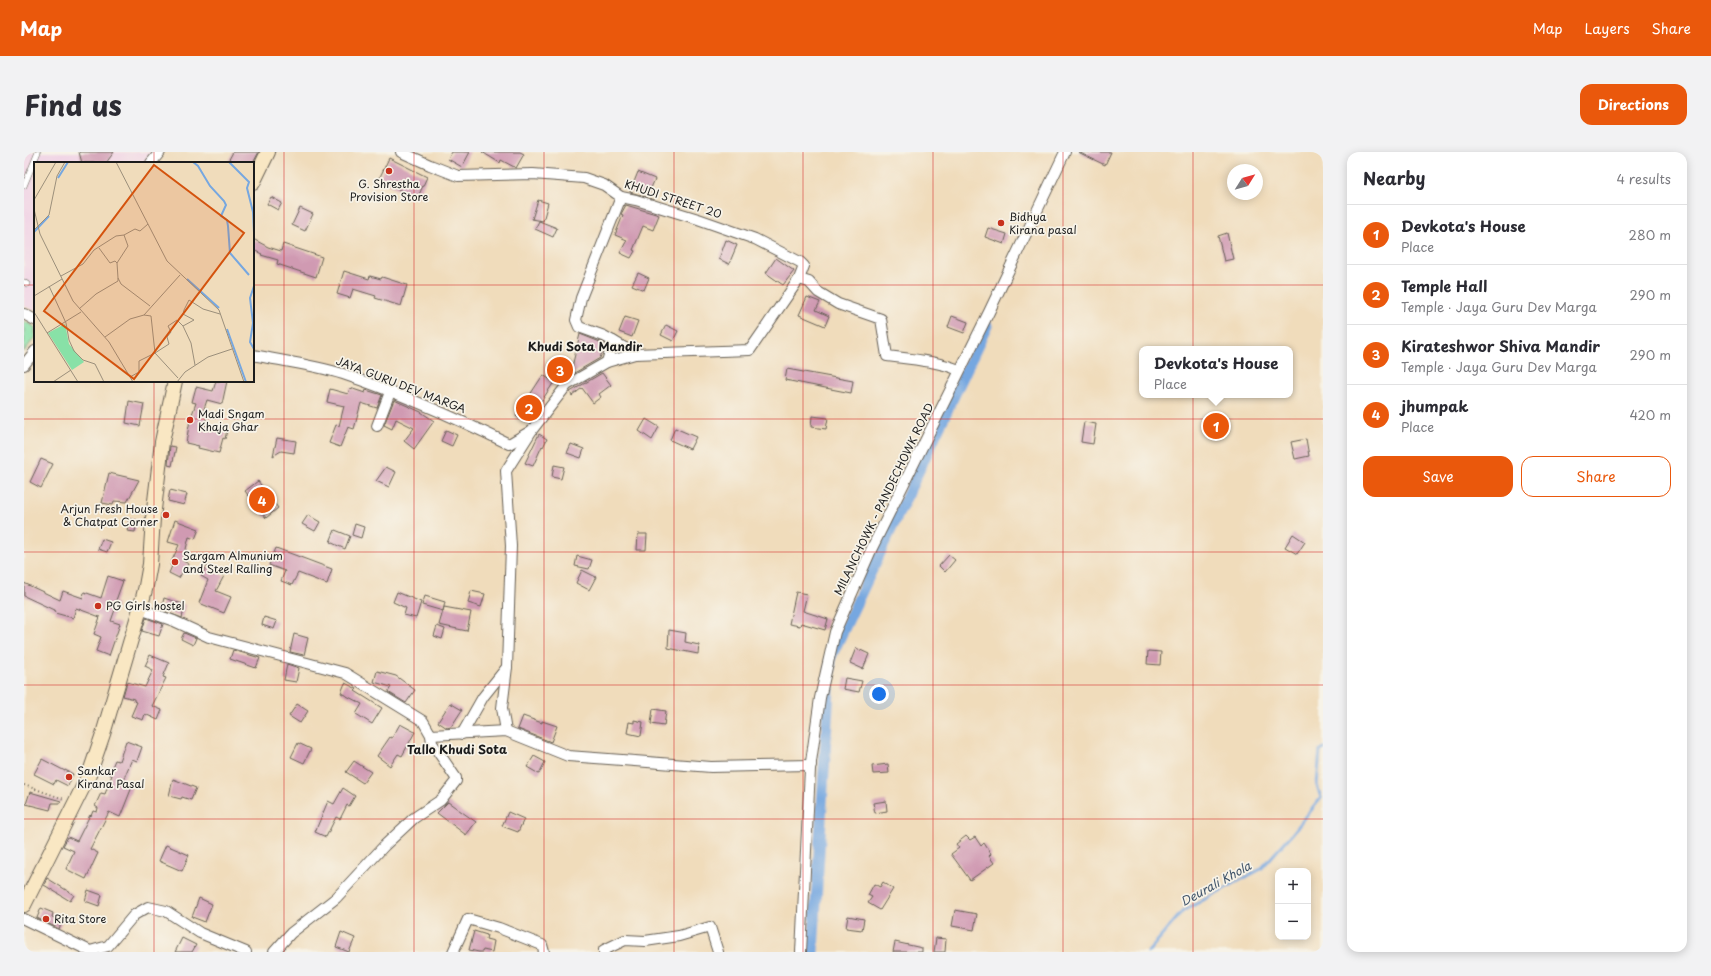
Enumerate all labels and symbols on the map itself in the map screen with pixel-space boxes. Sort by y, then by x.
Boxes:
inset map [34,162,254,382]
north arrow [1227,164,1263,200]
marker: G. Shrestha Provision Store [384,166,394,176]
place label: G. Shrestha Provision Store [350,175,429,205]
street label: KHUDI STREET 20 [622,175,724,222]
place label: Bidhya Kirana pasal [1009,208,1077,238]
marker: Bidhya Kirana pasal [996,218,1006,228]
district label: Khudi Sota Mandir [528,337,643,355]
street label: JAYA GURU DEV MARGA [334,352,469,417]
pin: 3 [547,355,573,385]
pin: 2 [516,393,542,423]
street label: MILANCHOWK - PANDECHOWK ROAD [829,400,938,598]
place label: Madi Sngam Khaja Ghar [198,405,265,435]
pin: 1 [1203,411,1229,441]
marker: Madi Sngam Khaja Ghar [185,415,195,425]
pin: 4 [249,485,275,515]
place label: Arjun Fresh House & Chatpat Corner [60,500,159,530]
marker: Arjun Fresh House & Chatpat Corner [161,510,171,520]
place label: Sargam Almunium and Steel Ralling [183,547,283,577]
marker: Sargam Almunium and Steel Ralling [170,557,180,567]
place label: PG Girls hostel [106,597,185,614]
marker: PG Girls hostel [93,601,103,611]
your location [869,684,889,704]
district label: Tallo Khudi Sota [407,740,507,758]
place label: Sankar Kirana Pasal [77,762,144,792]
marker: Sankar Kirana Pasal [64,772,74,782]
water label: Deurali Khola [1177,856,1255,910]
place label: Rita Store [54,910,107,927]
marker: Rita Store [41,914,51,924]

